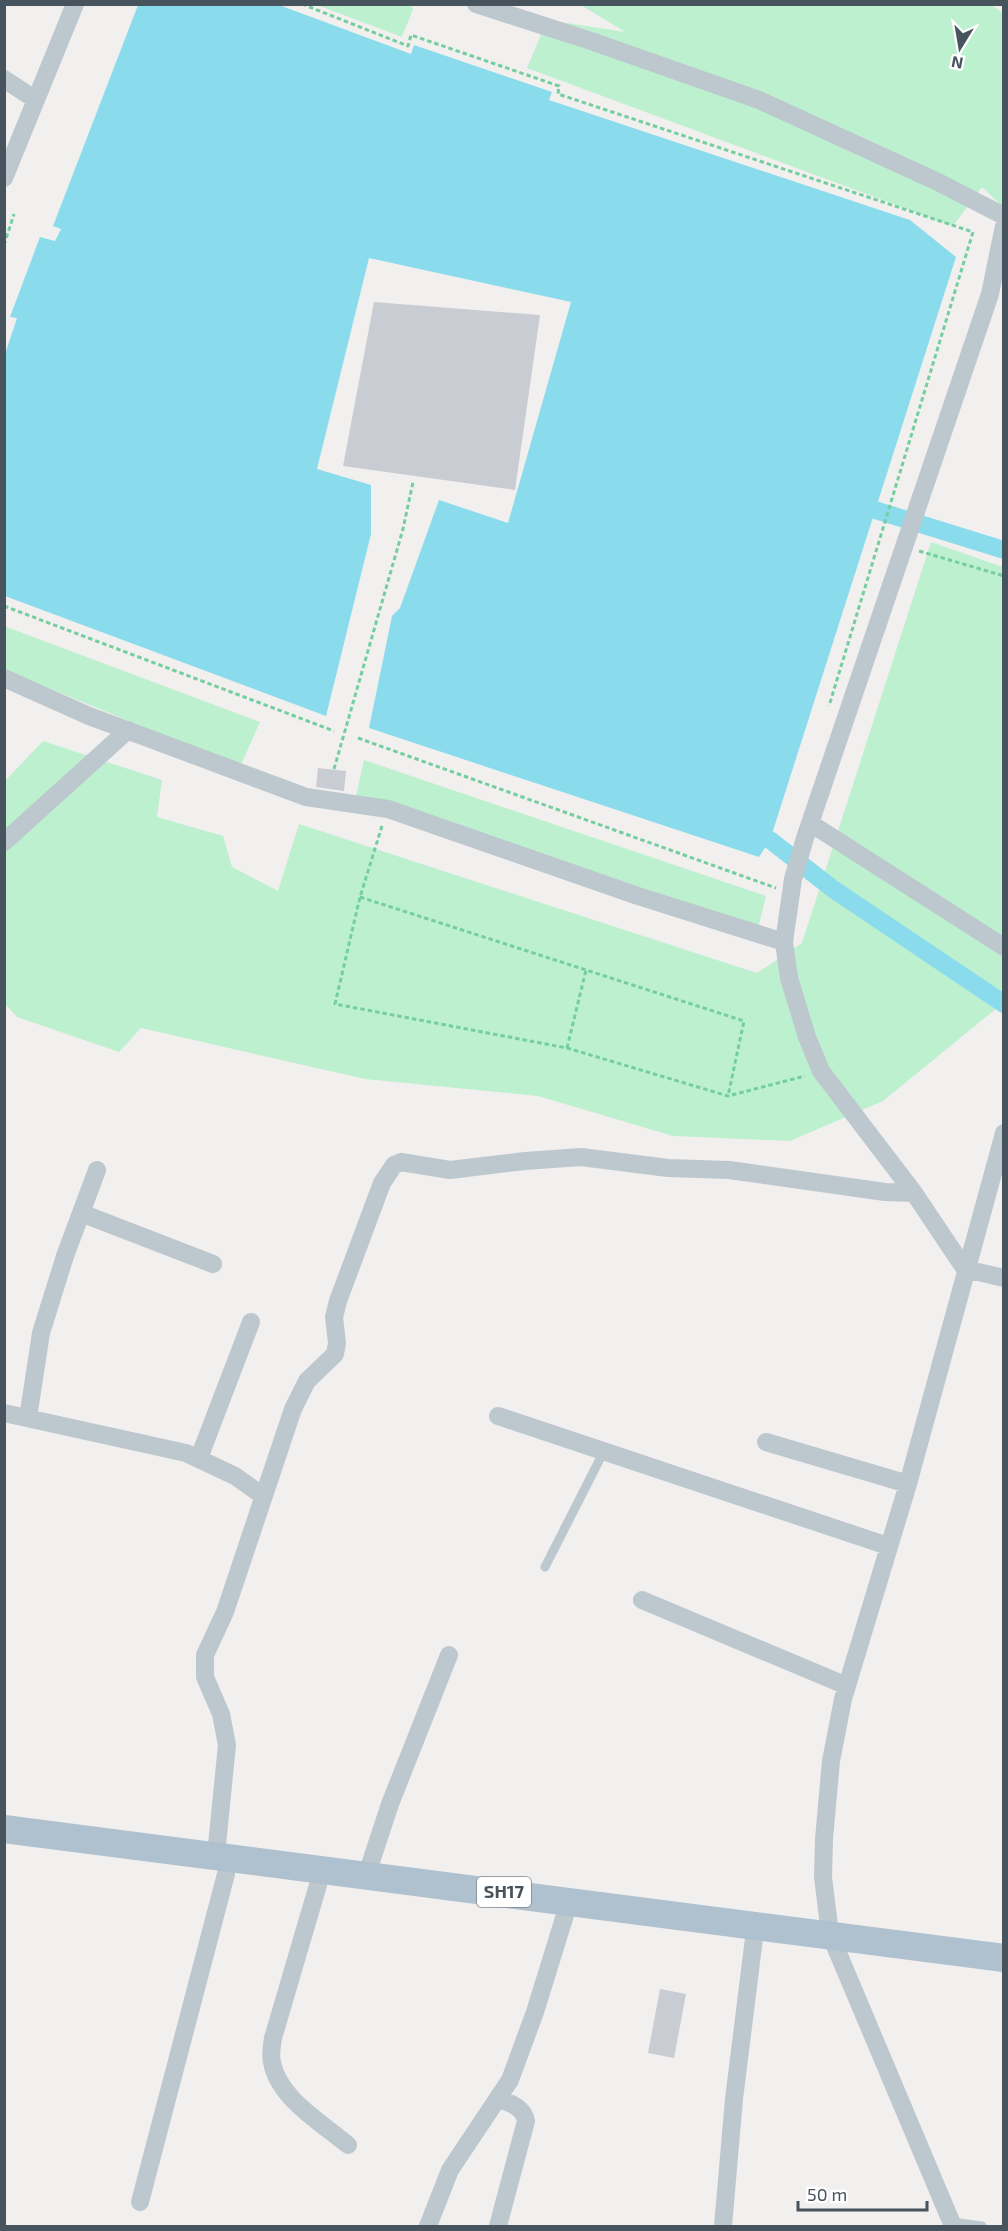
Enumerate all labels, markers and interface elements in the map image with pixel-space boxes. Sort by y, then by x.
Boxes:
north arrow [930,18,990,78]
text: N [950,53,965,74]
road number: SH17 [477,1877,531,1907]
scale bar [798,2174,927,2212]
text: 50 m [807,2183,847,2205]

